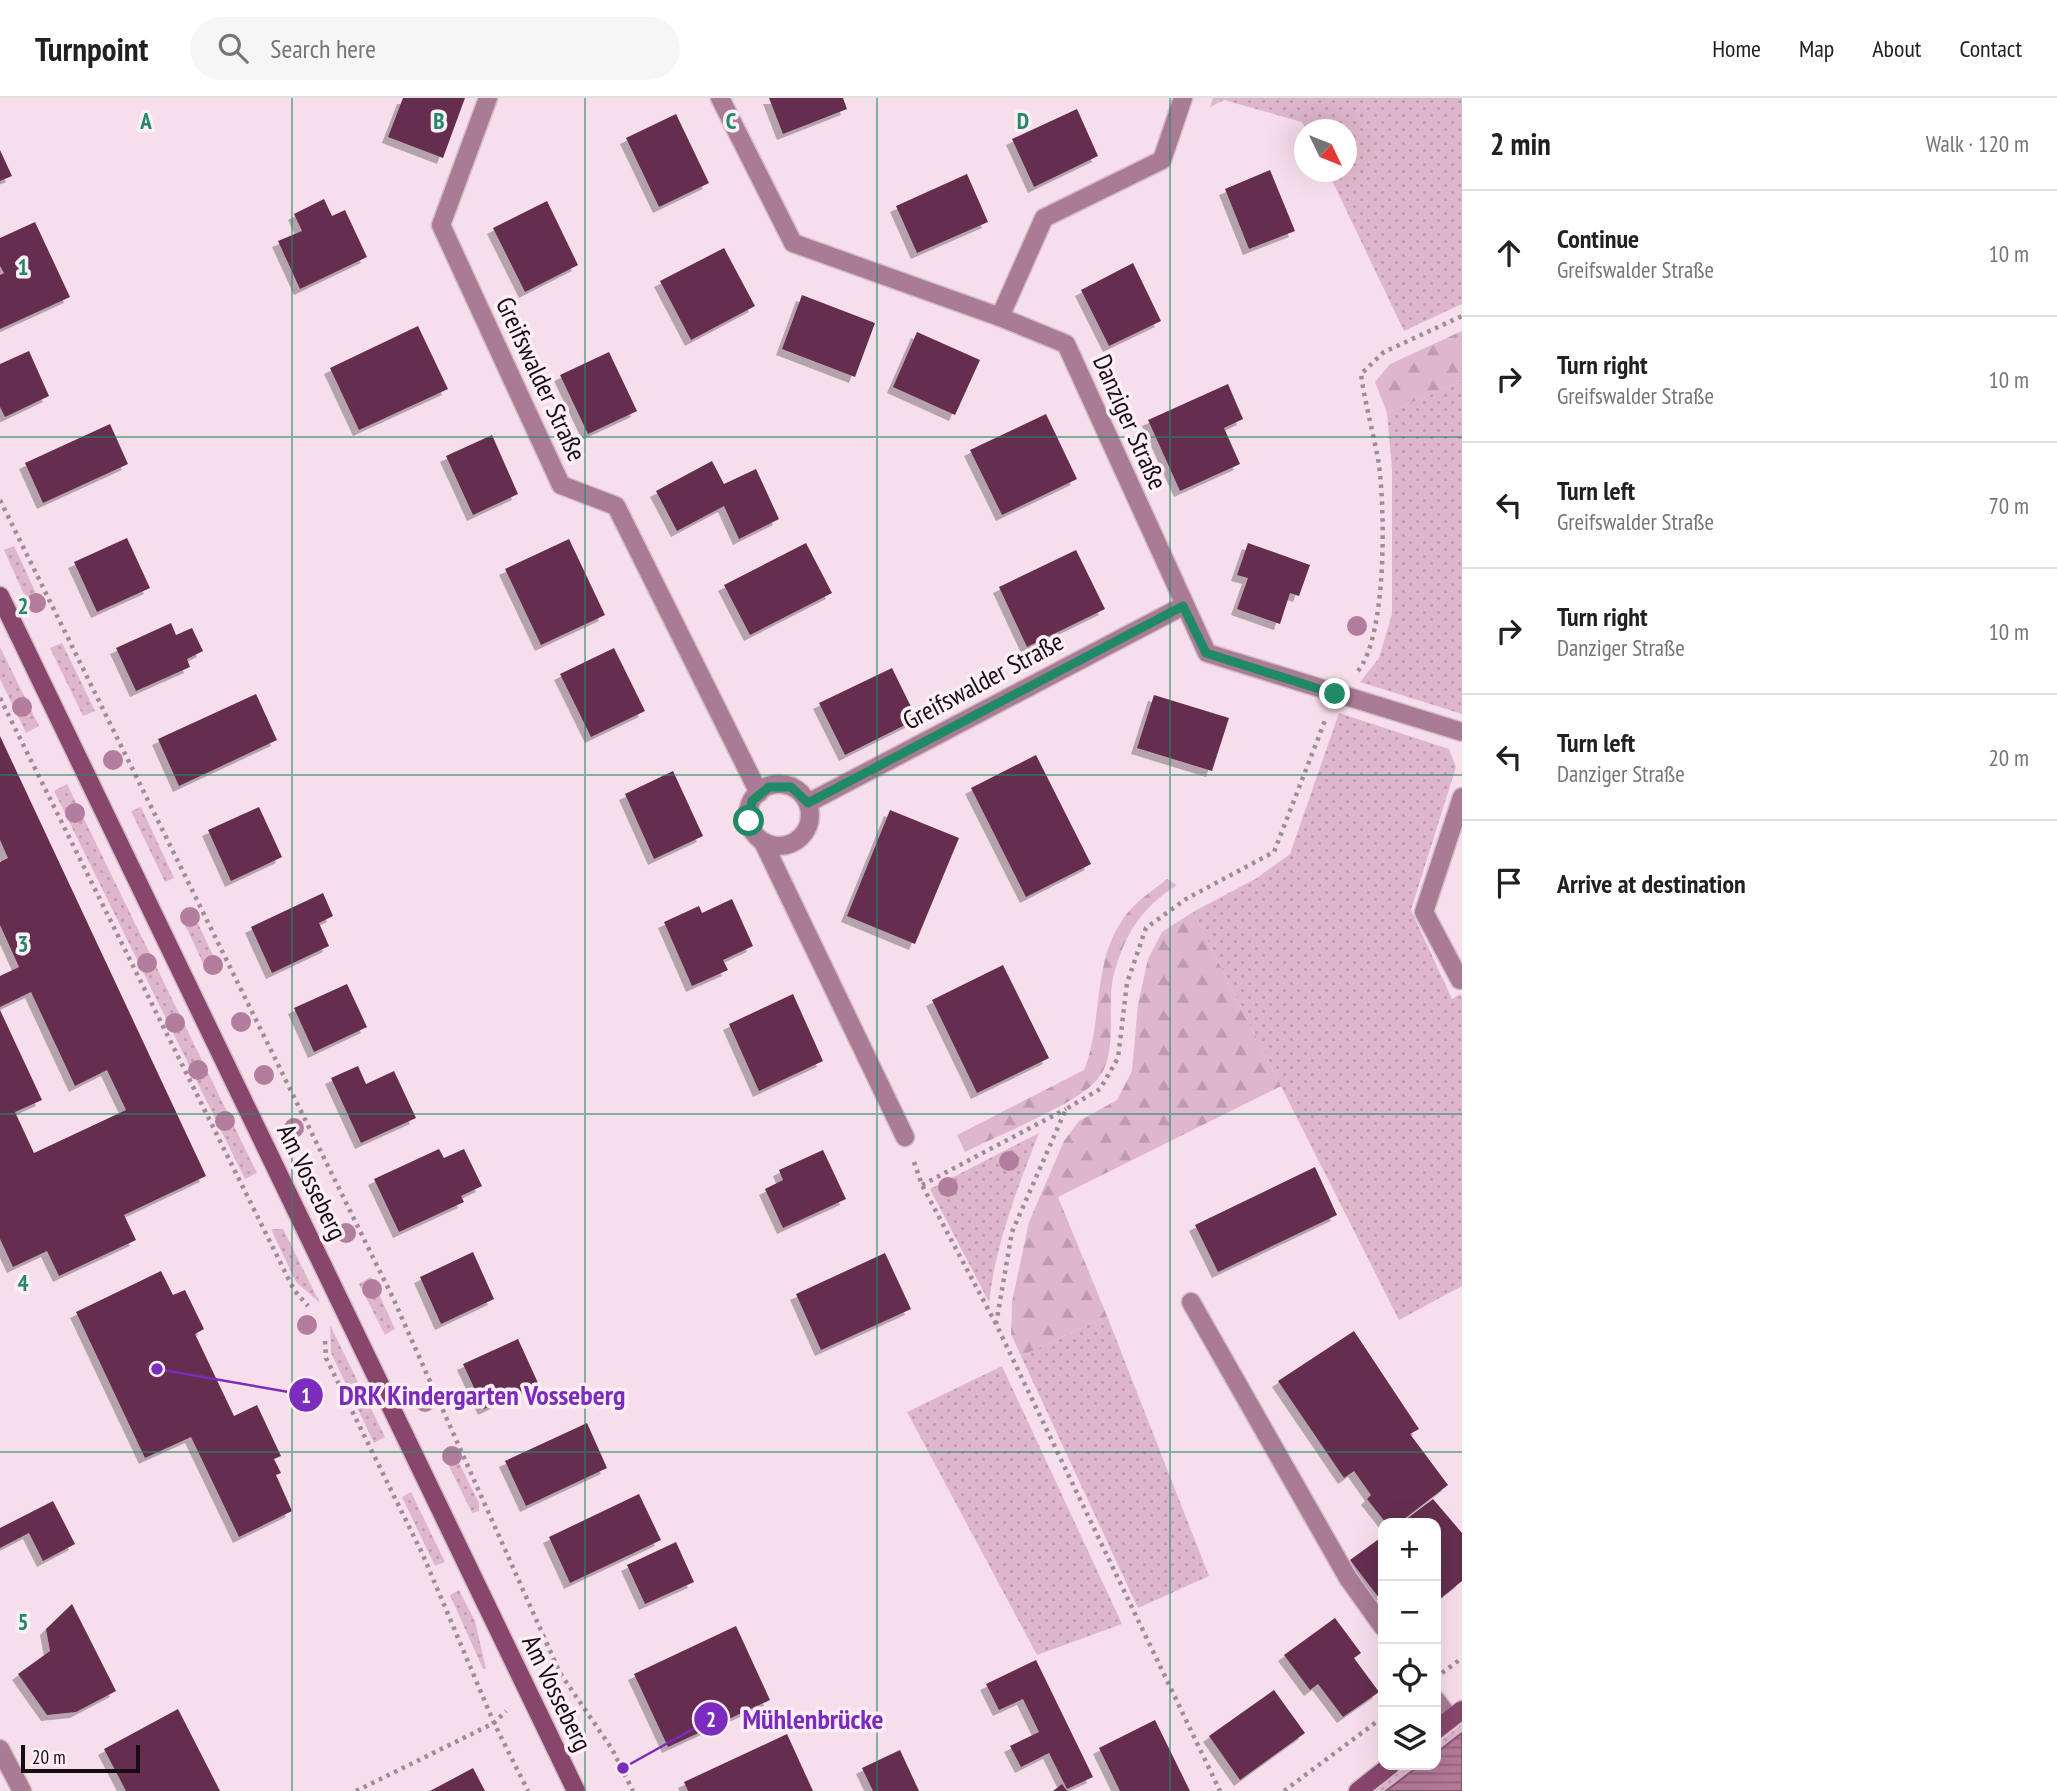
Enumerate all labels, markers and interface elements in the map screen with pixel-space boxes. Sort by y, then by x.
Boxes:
search box [190,17,680,80]
text: Turnpoint [35,27,148,70]
icon: search [214,29,252,67]
text: Search here [270,32,376,65]
text: Home [1712,33,1761,64]
text: Map [1799,33,1834,64]
text: About [1872,33,1921,64]
text: Contact [1959,33,2022,64]
text: A [139,106,152,135]
text: B [433,106,445,135]
text: C [726,106,737,135]
text: D [1017,106,1029,135]
north arrow [1294,119,1357,182]
text: 2 min [1490,124,1551,163]
text: Walk · 120 m [1926,129,2029,158]
text: Continue [1557,222,1639,255]
icon: ahead [1490,234,1528,272]
text: 10 m [1988,239,2029,268]
text: 1 [18,252,29,281]
text: Greifswalder Straße [1557,255,1714,284]
street label: Greifswalder Straße [489,291,594,466]
text: Turn right [1557,348,1648,381]
street label: Danziger Straße [1086,349,1175,494]
icon: right [1490,360,1528,398]
text: 10 m [1988,365,2029,394]
text: Greifswalder Straße [1557,381,1714,410]
text: Turn left [1557,474,1635,507]
icon: left [1490,486,1528,524]
text: 70 m [1988,491,2029,520]
text: Greifswalder Straße [1557,507,1714,536]
text: 2 [18,591,29,620]
text: Turn right [1557,600,1648,633]
icon: right [1490,612,1528,650]
text: 10 m [1988,617,2029,646]
street label: Greifswalder Straße [897,624,1069,737]
text: Danziger Straße [1557,633,1685,662]
route end [1319,678,1350,709]
text: Turn left [1557,726,1635,759]
icon: left [1490,738,1528,776]
text: 20 m [1988,743,2029,772]
text: Danziger Straße [1557,759,1685,788]
route start [733,805,764,836]
icon: arrive [1490,864,1528,902]
text: Arrive at destination [1557,867,1746,900]
text: 3 [18,929,29,958]
street label: Am Vosseberg [270,1118,355,1245]
text: 4 [18,1268,29,1297]
callout: DRK Kindergarten Vosseberg [289,1371,640,1420]
text: DRK Kindergarten Vosseberg [339,1376,625,1413]
text: 1 [301,1382,311,1409]
map controls [1378,1518,1441,1770]
button: + [1378,1518,1441,1581]
button: − [1378,1581,1441,1644]
text: 5 [18,1607,29,1636]
street label: Am Vosseberg [515,1629,600,1756]
button: locate [1378,1644,1441,1707]
callout: Mühlenbrücke [693,1695,898,1744]
text: Mühlenbrücke [742,1700,884,1737]
text: 2 [706,1706,716,1733]
button: layers [1378,1707,1441,1770]
scale bar [21,1742,140,1774]
text: 20 m [32,1745,66,1769]

